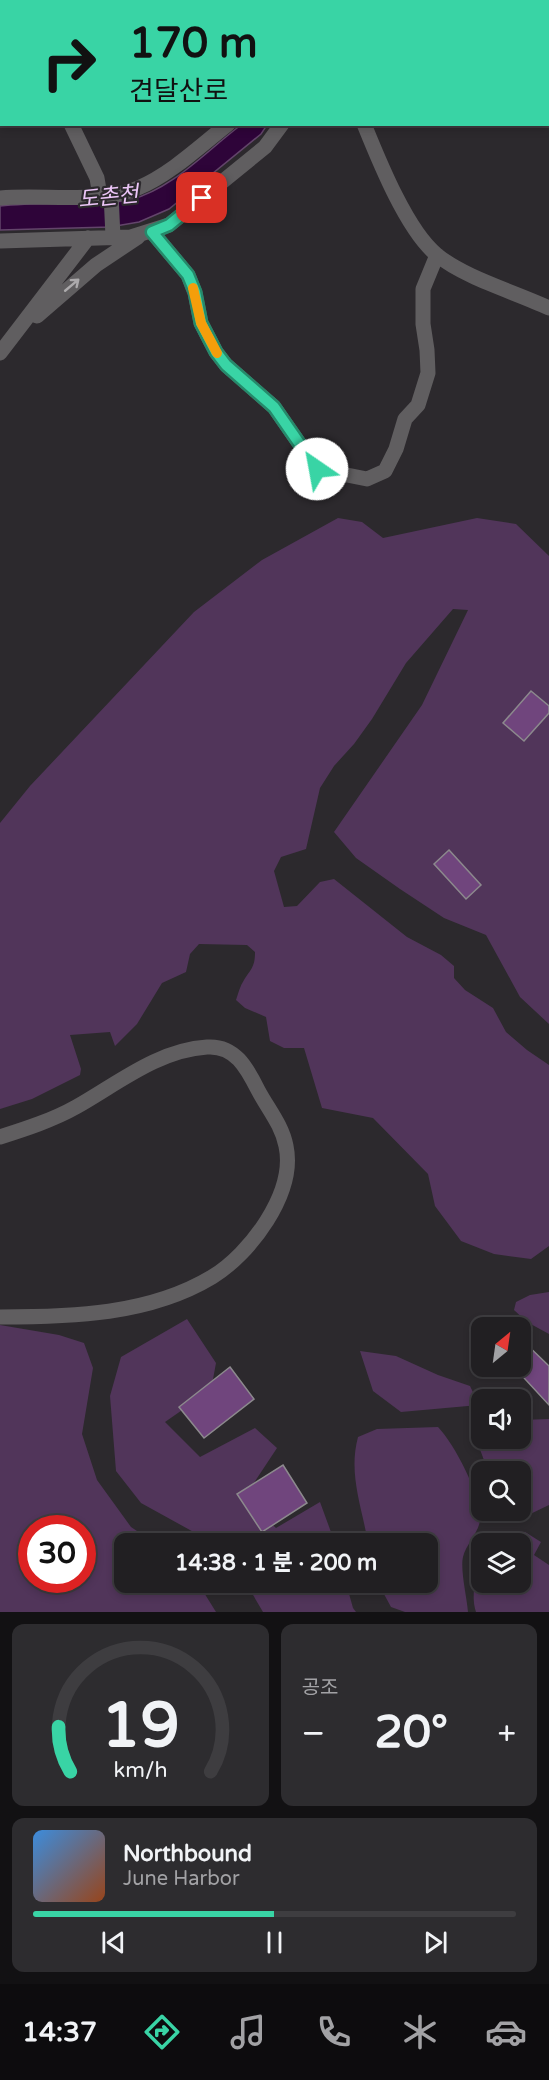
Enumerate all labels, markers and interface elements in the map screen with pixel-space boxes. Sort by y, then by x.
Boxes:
text: 170 m [129,18,258,69]
icon: right [30,24,108,102]
text: 견달산로 [129,75,228,108]
pin [176,172,227,223]
water label: 도촌천 [77,181,142,213]
icon: arrive [185,181,218,214]
one-way arrow [64,278,79,292]
position arrow [285,437,349,501]
north arrow [471,1317,531,1377]
map controls [471,1317,531,1593]
button: sound [471,1389,531,1449]
button: search [471,1461,531,1521]
speed limit sign: 30 [18,1515,96,1593]
button: layers [471,1533,531,1593]
text: 14:38 · 1 분 · 200 m [175,1550,377,1576]
text: 공조 [302,1676,338,1700]
text: 19 [101,1689,179,1764]
text: 20° [374,1706,448,1760]
text: − [302,1714,325,1753]
text: + [497,1714,516,1753]
text: km/h [113,1757,167,1783]
text: Northbound [123,1841,252,1867]
text: June Harbor [123,1867,240,1891]
icon: previous [97,1926,130,1959]
icon: pause [258,1926,291,1959]
icon: next [419,1926,452,1959]
icon: directions [141,2011,183,2053]
icon: music [227,2011,269,2053]
icon: phone [313,2011,355,2053]
icon: climate [399,2011,441,2053]
icon: car [485,2011,527,2053]
text: 14:37 [22,2016,97,2049]

